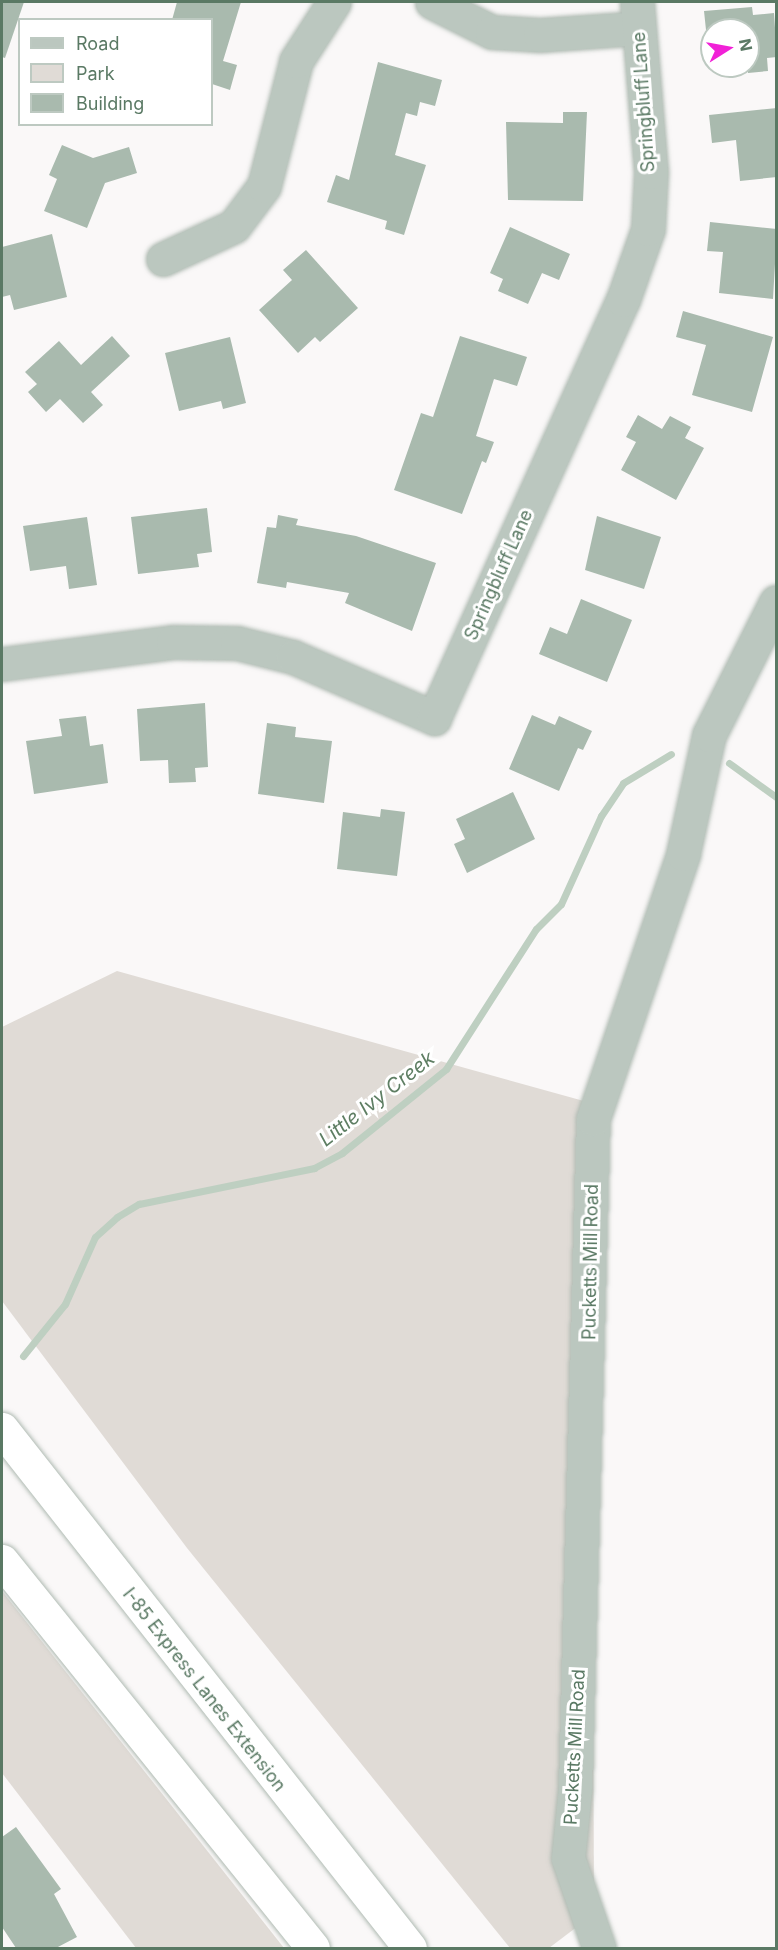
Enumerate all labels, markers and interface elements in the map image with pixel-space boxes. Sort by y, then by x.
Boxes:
legend [18,18,213,126]
north arrow [700,18,760,78]
street label: Springbluff Lane [628,31,660,173]
text: Road [76,33,119,54]
text: N [735,37,757,53]
text: Park [76,63,115,84]
text: Building [76,93,144,114]
street label: Springbluff Lane [461,506,537,644]
water label: Little Ivy Creek [314,1046,440,1152]
street label: Pucketts Mill Road [579,1184,603,1340]
street label: I-85 Express Lanes Extension [118,1584,290,1796]
street label: Pucketts Mill Road [560,1669,590,1825]

